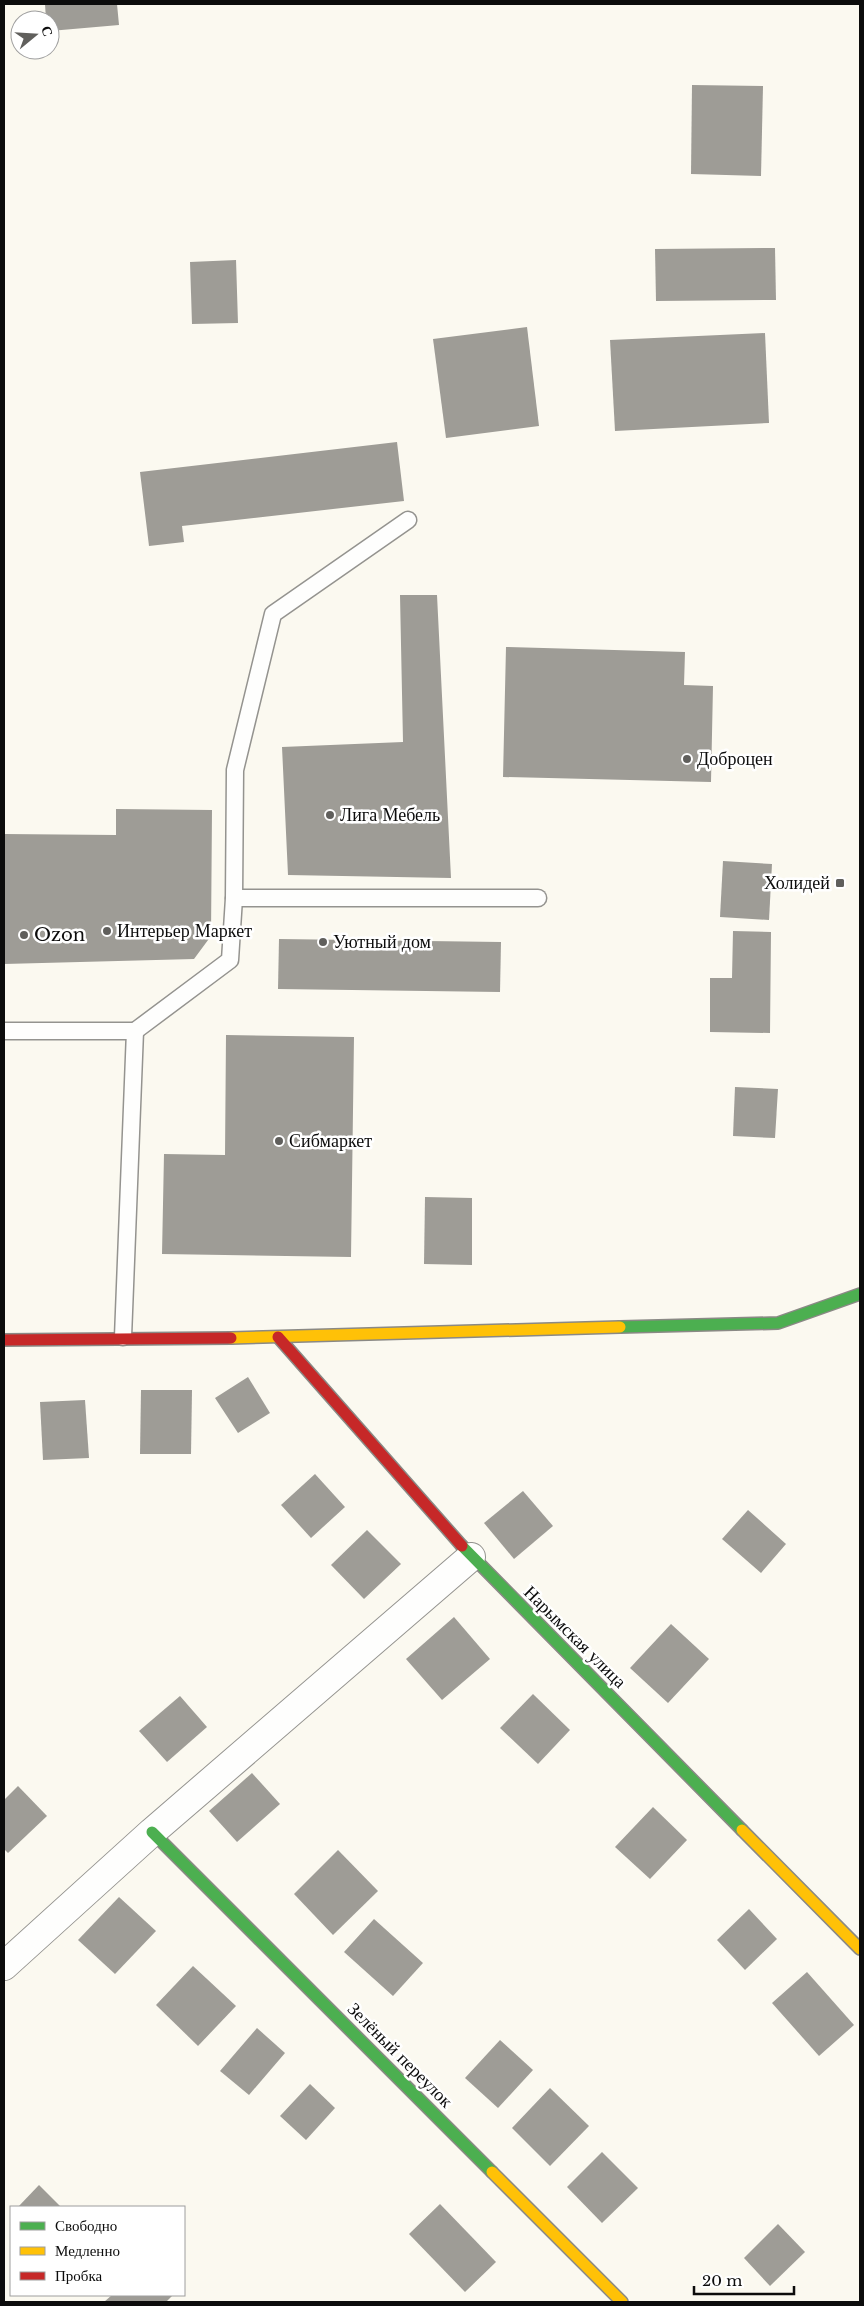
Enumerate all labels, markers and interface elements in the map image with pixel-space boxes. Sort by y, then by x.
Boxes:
north arrow [10,10,60,60]
text: С [37,23,57,39]
place label: Доброцен [697,748,773,770]
marker: Доброцен [681,753,693,765]
place label: Лига Мебель [340,804,440,826]
marker: Лига Мебель [324,809,336,821]
place label: Холидей [764,872,830,894]
marker: Холидей [834,877,846,889]
place label: Интерьер Маркет [117,920,252,942]
place label: Ozon [34,924,85,946]
marker: Интерьер Маркет [101,925,113,937]
marker: Ozon [18,929,30,941]
place label: Уютный дом [333,931,431,953]
marker: Уютный дом [317,936,329,948]
place label: Сибмаркет [289,1130,372,1152]
marker: Сибмаркет [273,1135,285,1147]
street label: Нарымская улица [519,1581,631,1693]
street label: Зелёный переулок [343,1998,457,2112]
legend [10,2206,185,2296]
text: Свободно [55,2216,117,2235]
text: Медленно [55,2241,120,2260]
scale bar [694,2264,794,2296]
text: Пробка [55,2266,103,2285]
text: 20 m [702,2271,742,2290]

